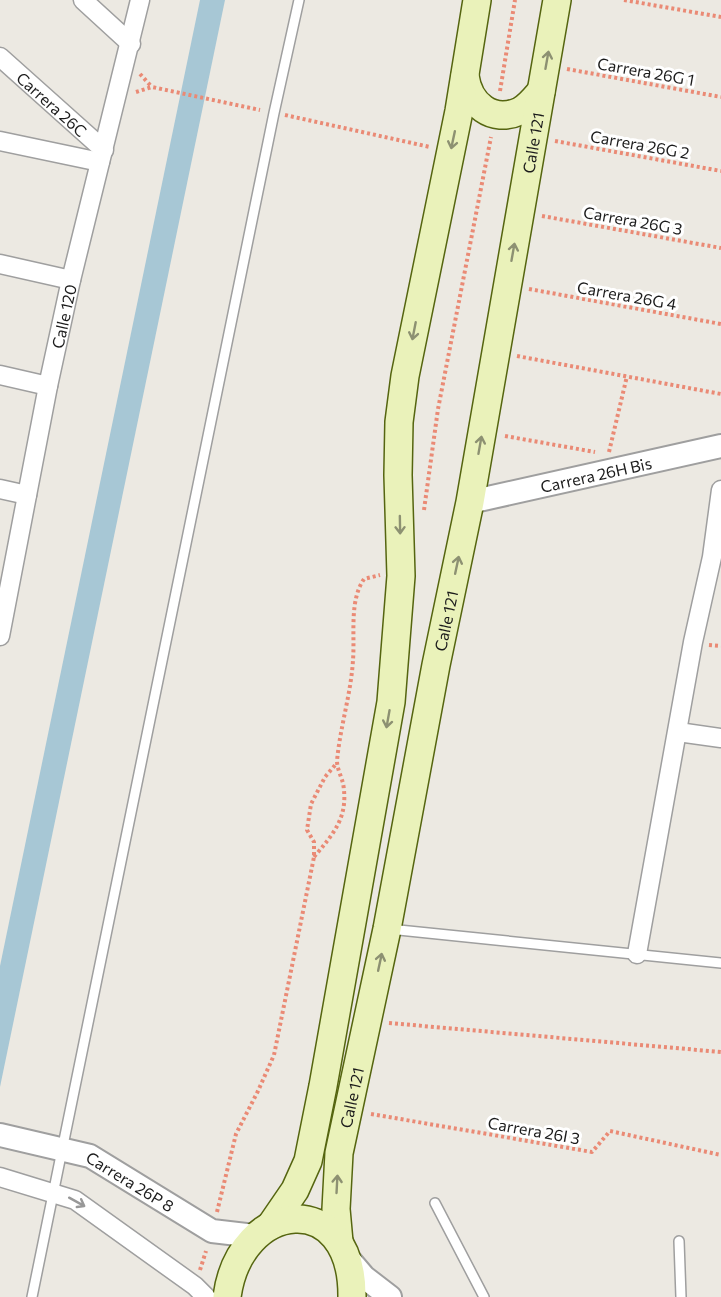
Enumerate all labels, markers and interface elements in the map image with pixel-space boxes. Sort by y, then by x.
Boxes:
one-way arrow [541,51,552,71]
street label: Carrera 26G 1 [596,53,696,89]
street label: Carrera 26C [13,67,91,140]
street label: Calle 121 [518,111,547,175]
street label: Carrera 26G 2 [589,126,691,162]
one-way arrow [447,130,458,150]
street label: Carrera 26G 3 [582,202,684,238]
one-way arrow [508,243,519,263]
street label: Carrera 26G 4 [576,277,679,313]
street label: Calle 120 [47,282,79,350]
one-way arrow [408,321,419,341]
one-way arrow [475,435,486,455]
street label: Carrera 26H Bis [539,452,653,496]
one-way arrow [394,515,405,535]
one-way arrow [452,556,463,575]
street label: Calle 121 [430,589,461,653]
one-way arrow [383,709,394,729]
one-way arrow [374,953,386,972]
street label: Calle 121 [335,1065,367,1130]
street label: Carrera 26I 3 [486,1113,582,1147]
street label: Carrera 26P 8 [83,1147,178,1215]
one-way arrow [332,1174,343,1194]
one-way arrow [68,1196,85,1208]

